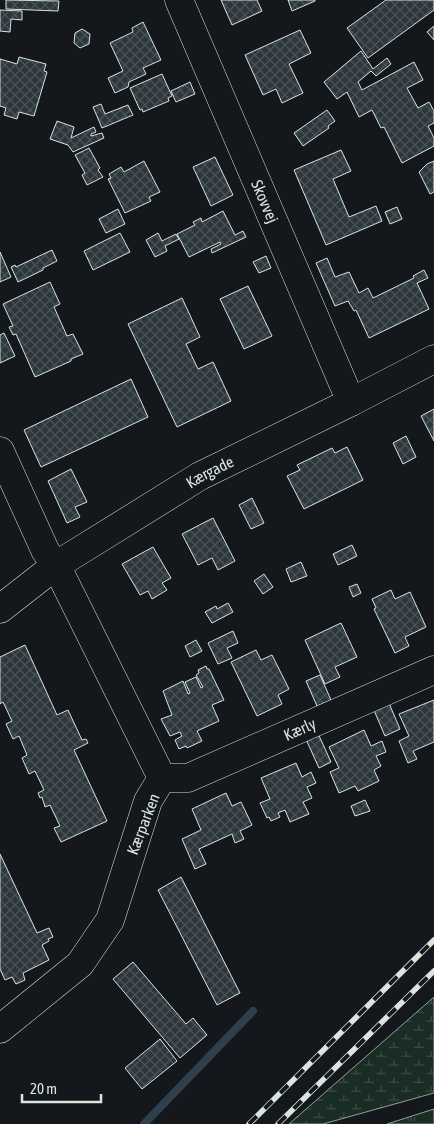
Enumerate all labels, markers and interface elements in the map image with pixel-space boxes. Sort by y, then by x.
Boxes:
street label: Skovvej [248,177,282,226]
street label: Kærgade [183,452,236,492]
street label: Kærly [281,714,319,744]
street label: Kærparken [123,791,164,858]
scale bar [22,1072,101,1104]
text: 20 m [30,1080,57,1097]

